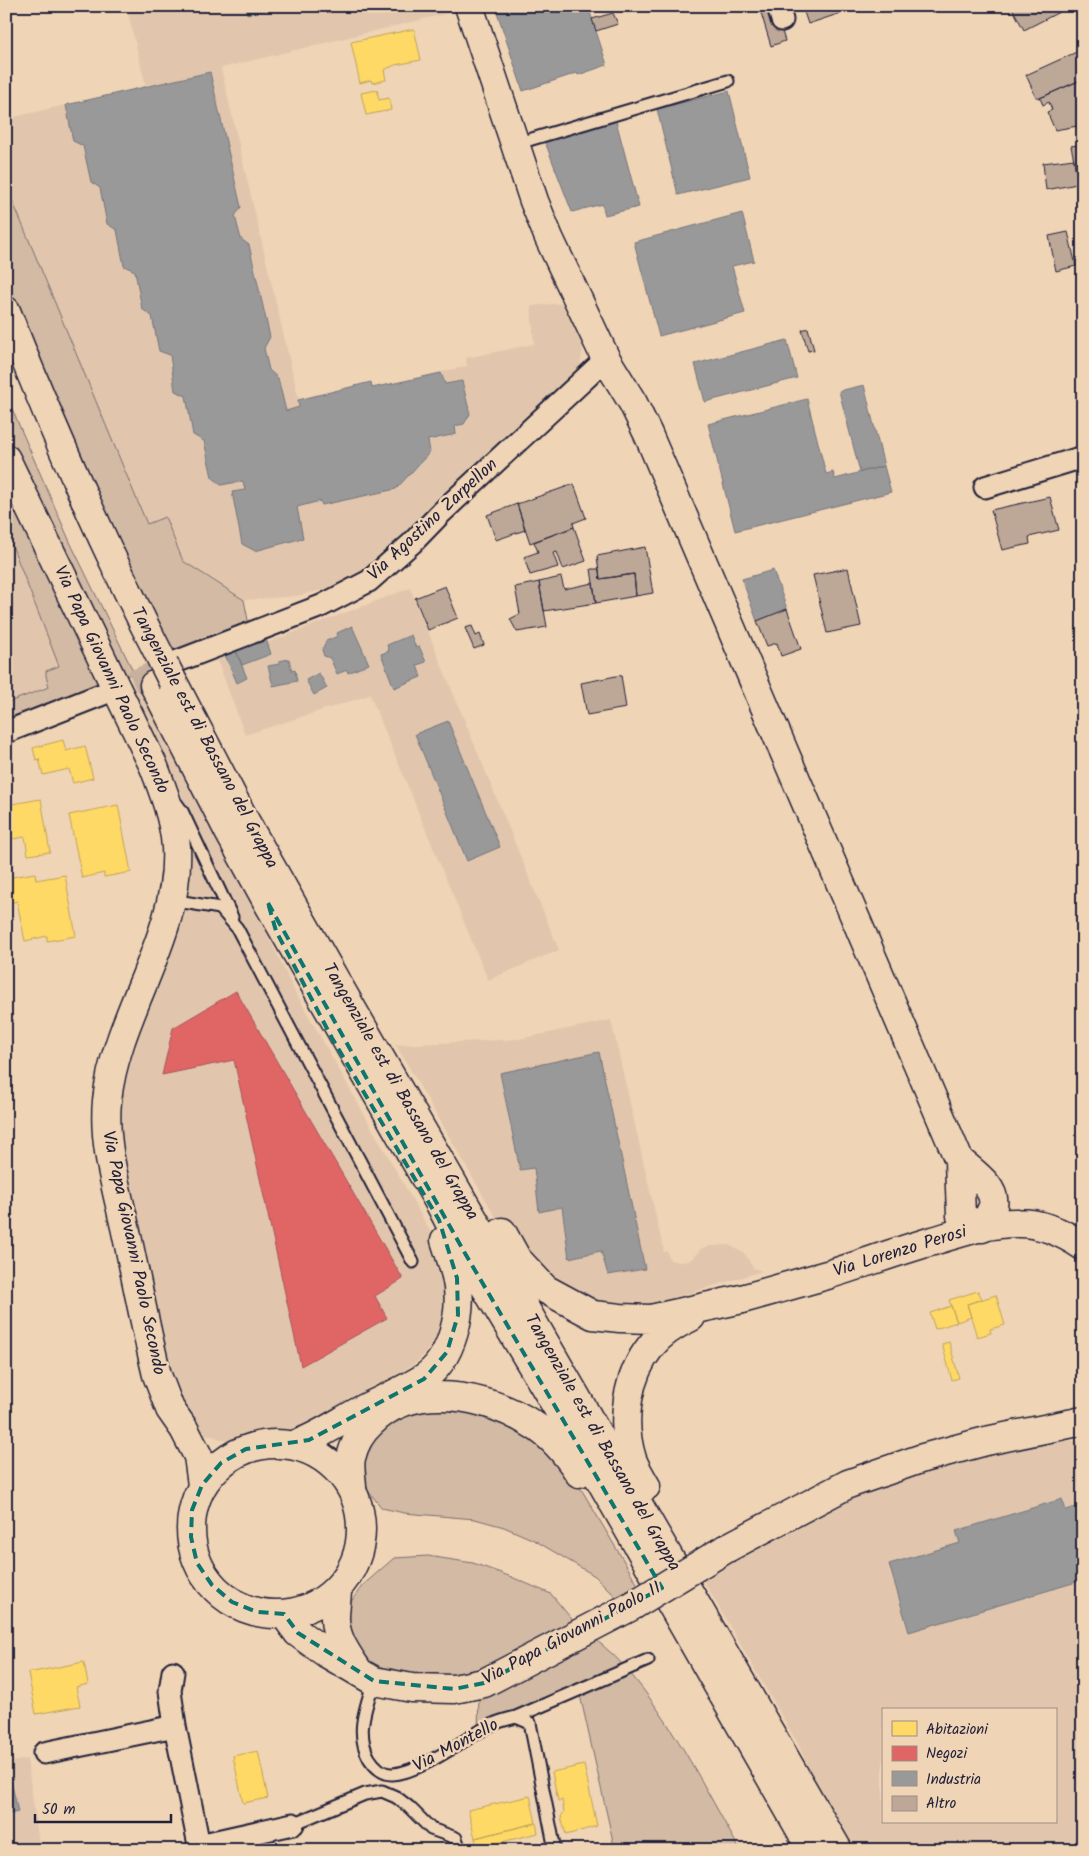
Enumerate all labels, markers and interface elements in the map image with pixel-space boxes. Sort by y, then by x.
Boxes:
street label: Via Agostino Zarpellon [361,451,505,589]
street label: Via Papa Giovanni Paolo Secondo [45,561,177,799]
street label: Tangenziale est di Bassano del Grappa [122,602,286,874]
street label: Tangenziale est di Bassano del Grappa [314,958,486,1226]
street label: Via Papa Giovanni Paolo Secondo [93,1128,173,1378]
street label: Via Lorenzo Perosi [830,1218,971,1286]
street label: Tangenziale est di Bassano del Grappa [516,1309,688,1577]
street label: Via Papa Giovanni Paolo II [477,1574,667,1694]
legend [882,1708,1056,1824]
street label: Via Montello [408,1711,504,1781]
text: Abitazioni [926,1718,989,1742]
text: Negozi [926,1742,968,1766]
text: Industria [926,1768,981,1792]
scale bar [35,1791,171,1823]
text: Altro [926,1792,957,1816]
text: 50 m [42,1798,76,1822]

